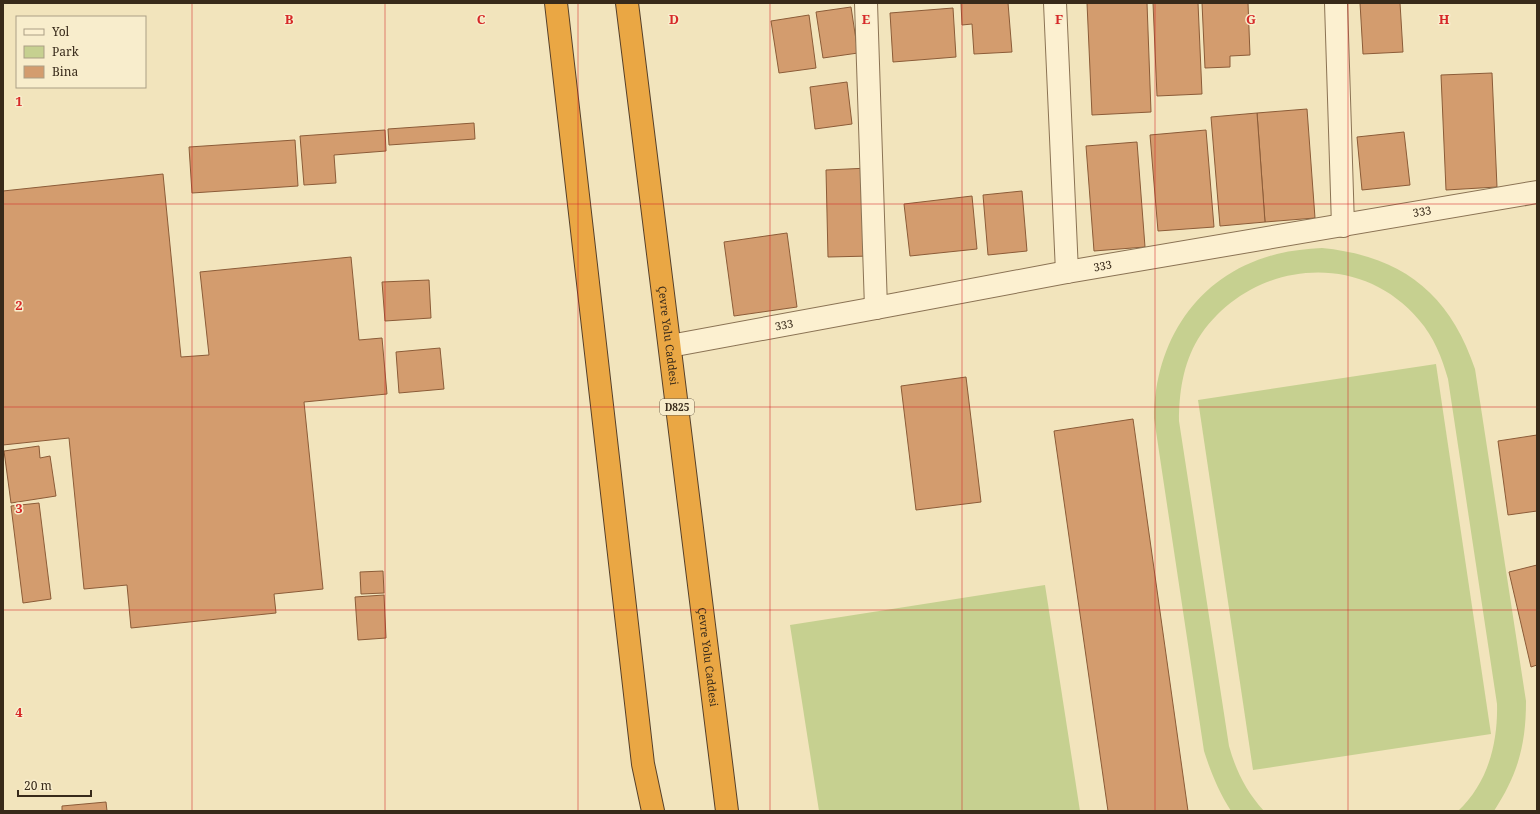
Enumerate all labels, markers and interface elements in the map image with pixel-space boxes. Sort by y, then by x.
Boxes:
text: B [285,10,294,28]
text: C [477,10,486,28]
text: D [669,10,679,28]
text: E [862,10,871,28]
text: F [1055,10,1063,28]
text: G [1246,10,1256,28]
text: H [1439,10,1450,28]
legend [16,16,146,88]
text: Yol [51,23,70,40]
text: Park [52,43,80,60]
text: Bina [52,63,78,80]
text: 1 [15,92,23,110]
street label: 333 [1412,202,1432,220]
street label: 333 [1092,256,1113,274]
street label: Çevre Yolu Caddesi [655,285,682,386]
text: 2 [15,296,23,314]
street label: 333 [774,315,794,334]
road number: D825 [660,399,694,415]
text: 3 [15,499,23,517]
street label: Çevre Yolu Caddesi [695,607,722,708]
text: 4 [15,703,23,721]
scale bar [18,772,91,798]
text: 20 m [24,777,52,794]

